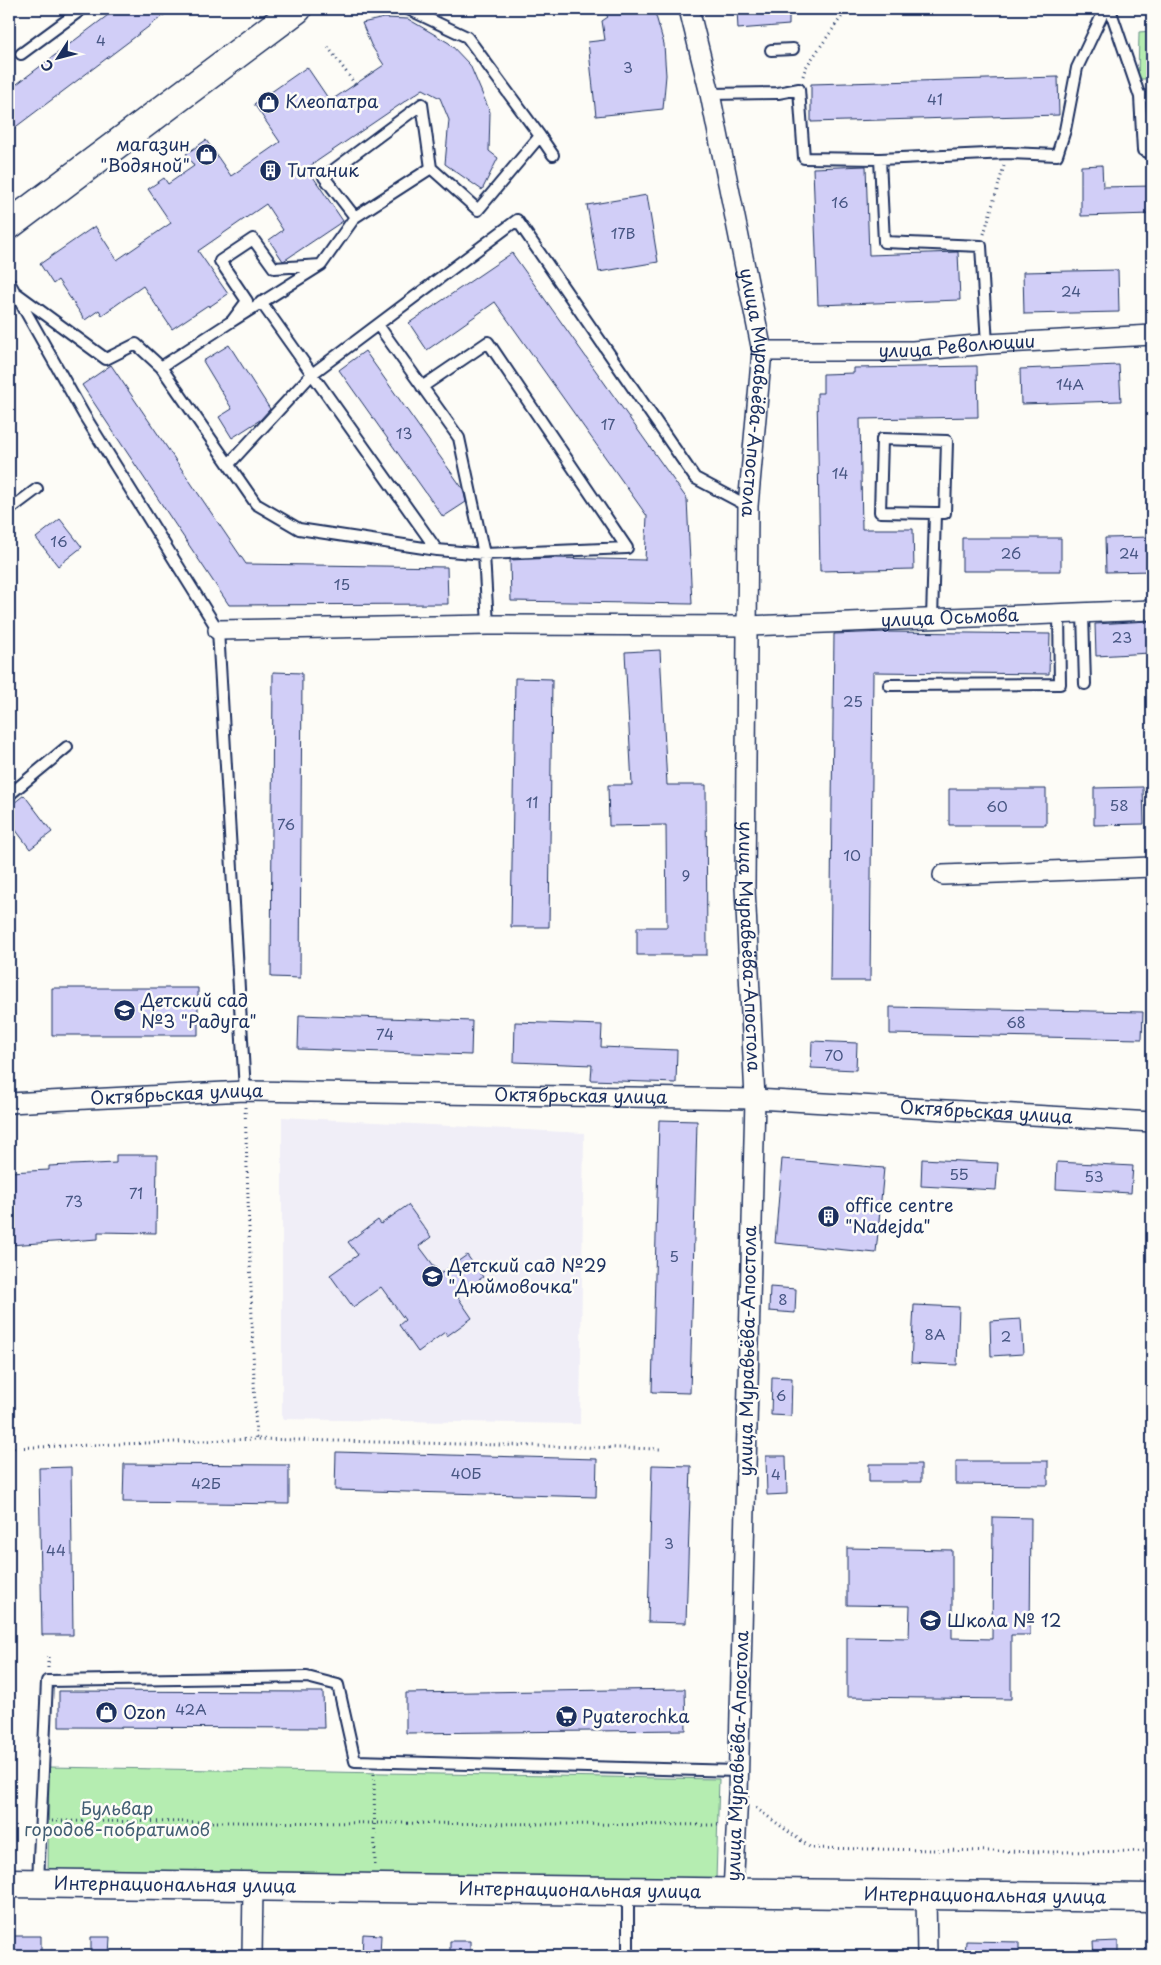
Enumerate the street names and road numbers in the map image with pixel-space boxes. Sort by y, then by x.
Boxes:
street label: улица Муравьёва-Апостола [734,265,777,518]
street label: улица Революции [878,326,1036,363]
street label: улица Осьмова [880,600,1020,633]
street label: улица Муравьёва-Апостола [733,821,769,1073]
street label: Октябрьская улица [90,1076,264,1111]
street label: Октябрьская улица [494,1080,668,1110]
street label: Октябрьская улица [899,1092,1074,1129]
street label: улица Муравьёва-Апостола [731,1225,762,1477]
street label: улица Муравьёва-Апостола [719,1629,754,1882]
street label: Интернациональная улица [54,1869,297,1899]
street label: Интернациональная улица [459,1874,702,1904]
street label: Интернациональная улица [864,1879,1107,1909]

